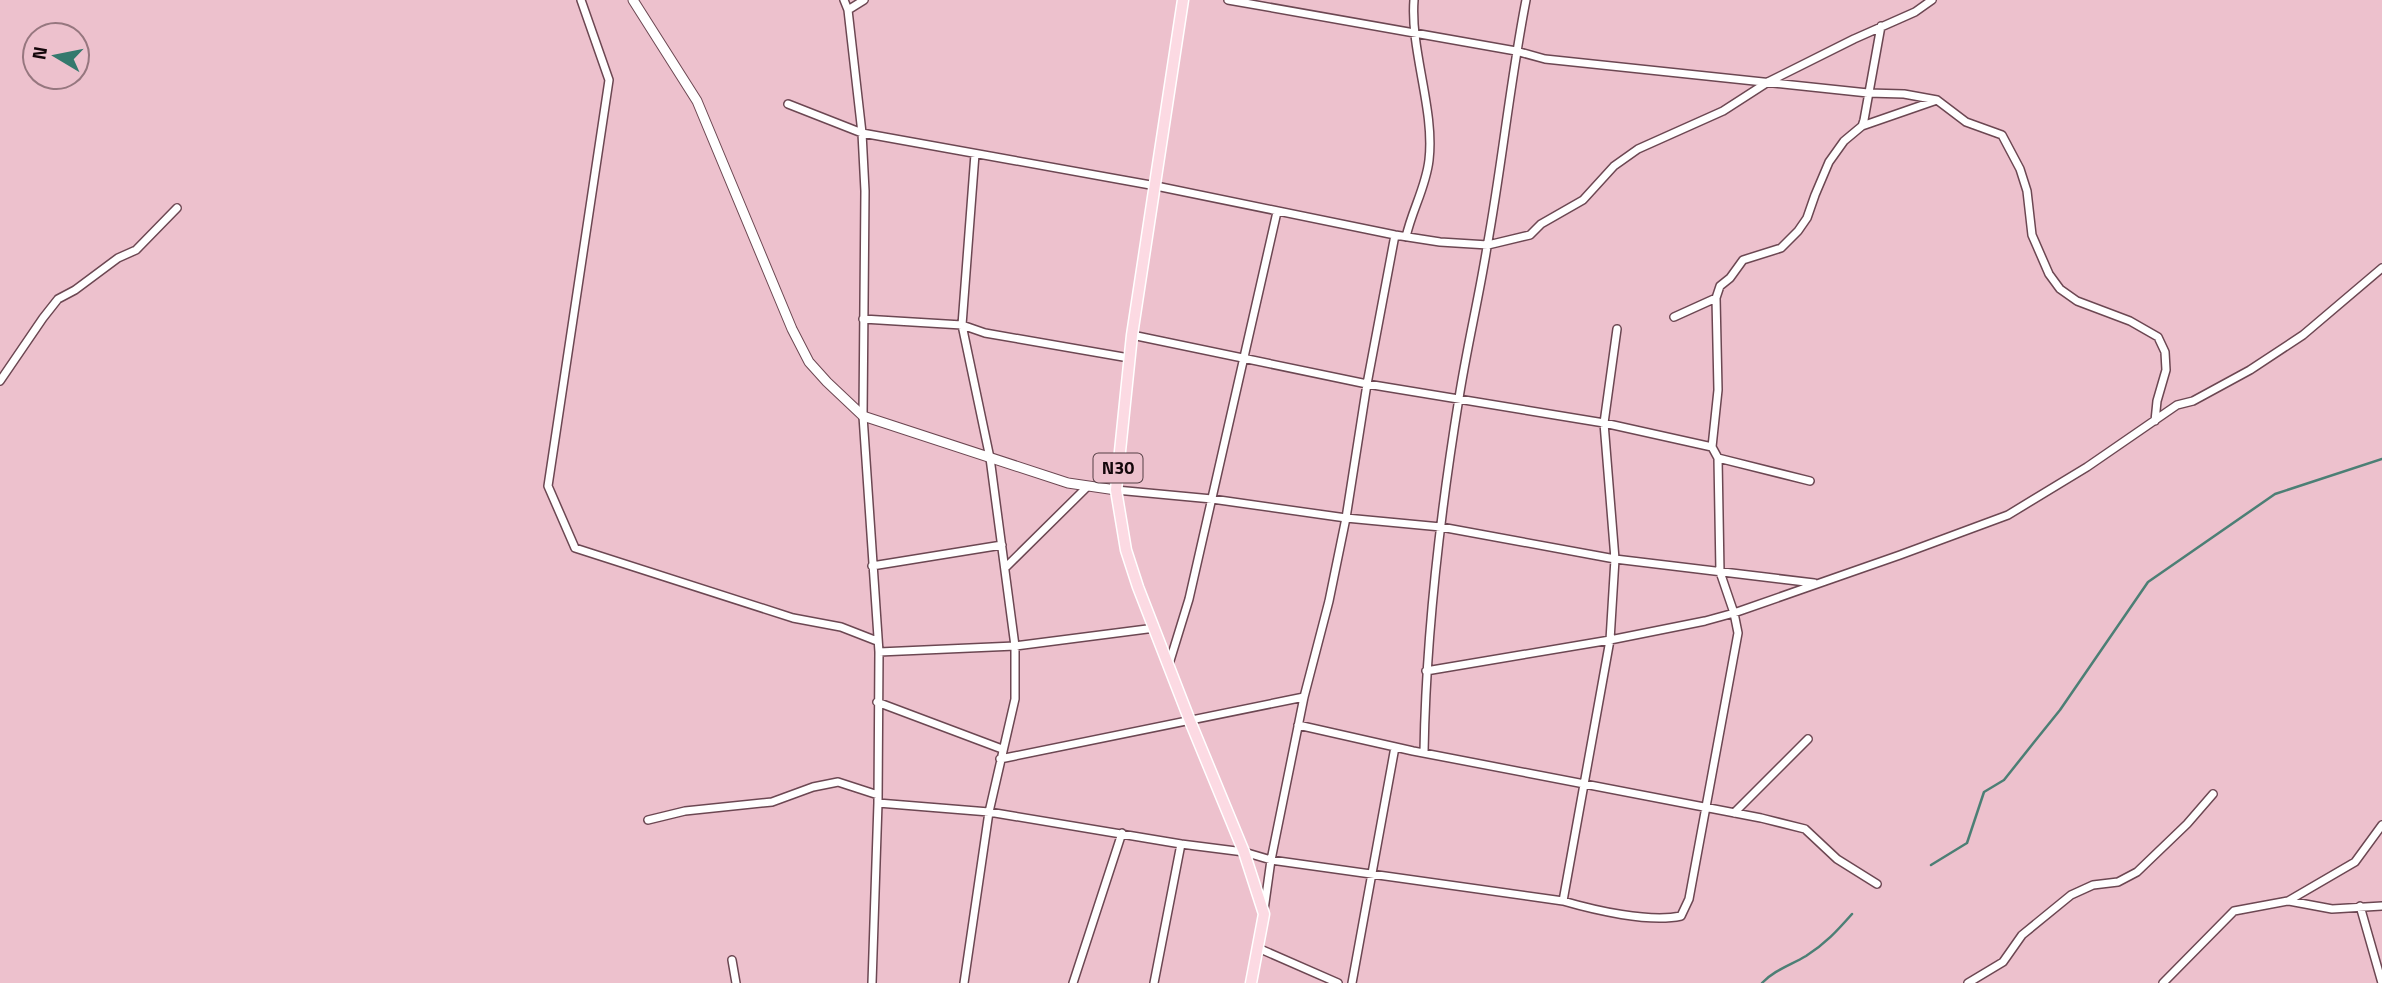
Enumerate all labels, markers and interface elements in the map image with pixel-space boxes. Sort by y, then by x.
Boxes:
north arrow [21,21,91,91]
text: N [23,44,54,62]
road number: N30 [1094,454,1142,482]

